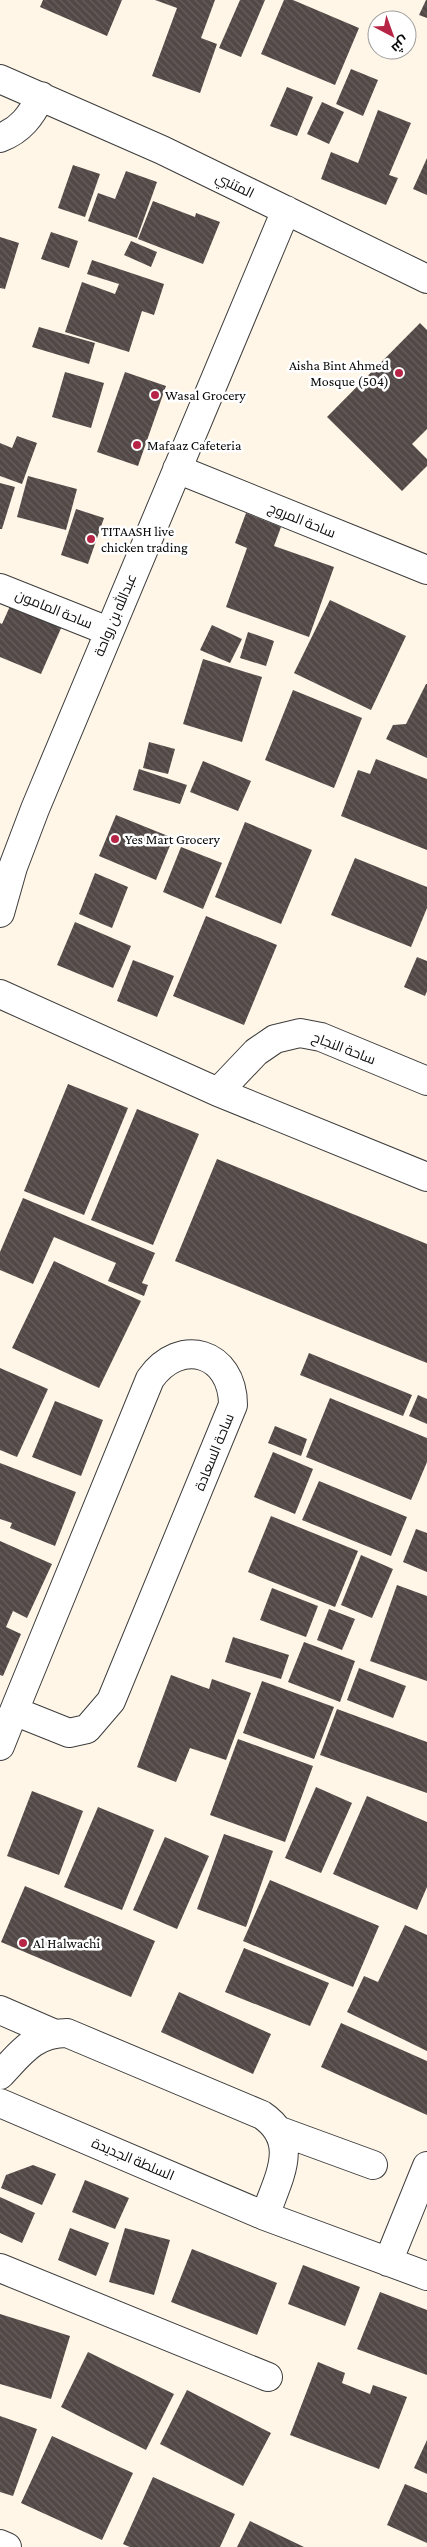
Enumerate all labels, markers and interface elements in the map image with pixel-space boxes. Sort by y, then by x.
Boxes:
north arrow [367,10,417,60]
text: ش [388,32,413,57]
street label: المتنبي [211,169,257,205]
place label: Aisha Bint Ahmed Mosque (504) [289,357,390,390]
marker: Aisha Bint Ahmed Mosque (504) [393,367,405,379]
place label: Wasal Grocery [165,387,246,403]
marker: Wasal Grocery [149,389,161,401]
place label: Mafaaz Cafeteria [147,437,242,453]
marker: Mafaaz Cafeteria [131,439,143,451]
street label: ساحة المروج [266,499,338,542]
place label: TITAASH live chicken trading [101,523,188,555]
marker: TITAASH live chicken trading [85,533,97,545]
street label: عبدالله بن رواحة [89,571,140,659]
street label: ساحة المامون [13,586,95,632]
place label: Yes Mart Grocery [125,831,220,847]
marker: Yes Mart Grocery [109,833,121,845]
street label: ساحة النجاح [310,1029,378,1068]
street label: ساحة السعادة [191,1411,237,1493]
place label: Al Halwachi [33,1935,101,1951]
marker: Al Halwachi [17,1937,29,1949]
street label: السلطة الجديدة [89,2134,177,2184]

